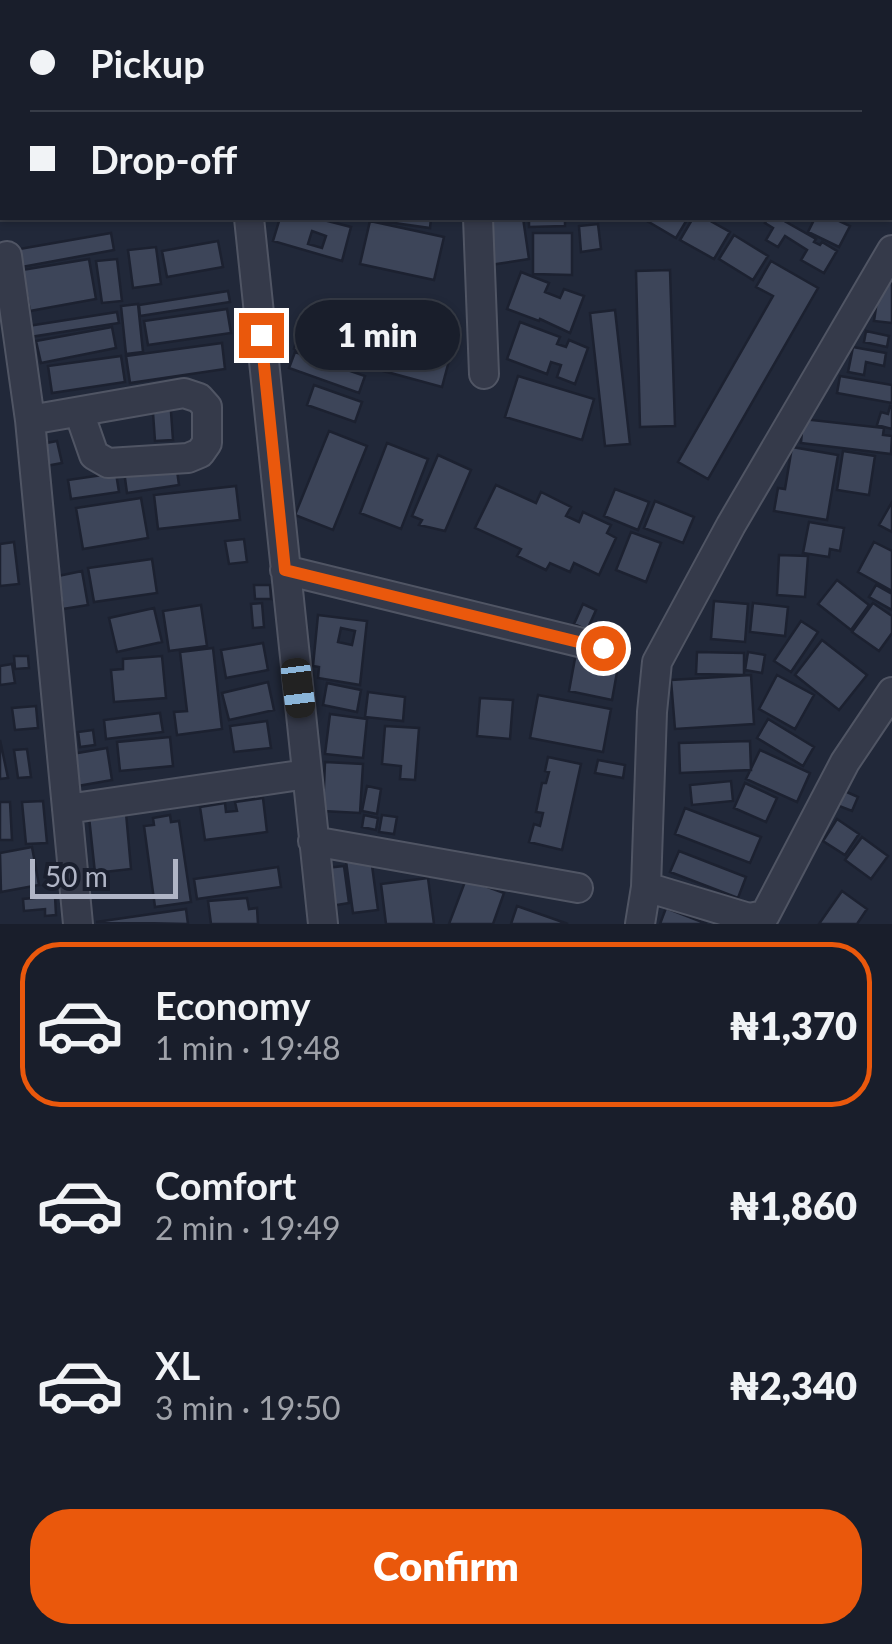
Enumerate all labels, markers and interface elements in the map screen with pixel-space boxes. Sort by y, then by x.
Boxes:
text: Pickup [90,40,205,86]
text: Drop-off [90,136,237,182]
callout: 1 min [296,300,461,370]
route end [239,313,284,358]
text: 1 min [338,315,417,354]
route start [581,626,626,671]
car [279,656,317,720]
scale bar [30,854,178,898]
text: 50 m [45,859,108,893]
icon: car [35,980,125,1070]
text: Economy [155,982,310,1028]
text: ₦1,370 [729,1002,857,1048]
text: 1 min · 19:48 [155,1028,341,1067]
icon: car [35,1160,125,1250]
text: Comfort [155,1162,296,1208]
text: ₦1,860 [729,1182,857,1228]
text: 2 min · 19:49 [155,1208,341,1247]
icon: car [35,1340,125,1430]
text: XL [155,1342,200,1388]
text: ₦2,340 [729,1362,857,1408]
text: 3 min · 19:50 [155,1388,341,1427]
button: Confirm [30,1509,862,1624]

